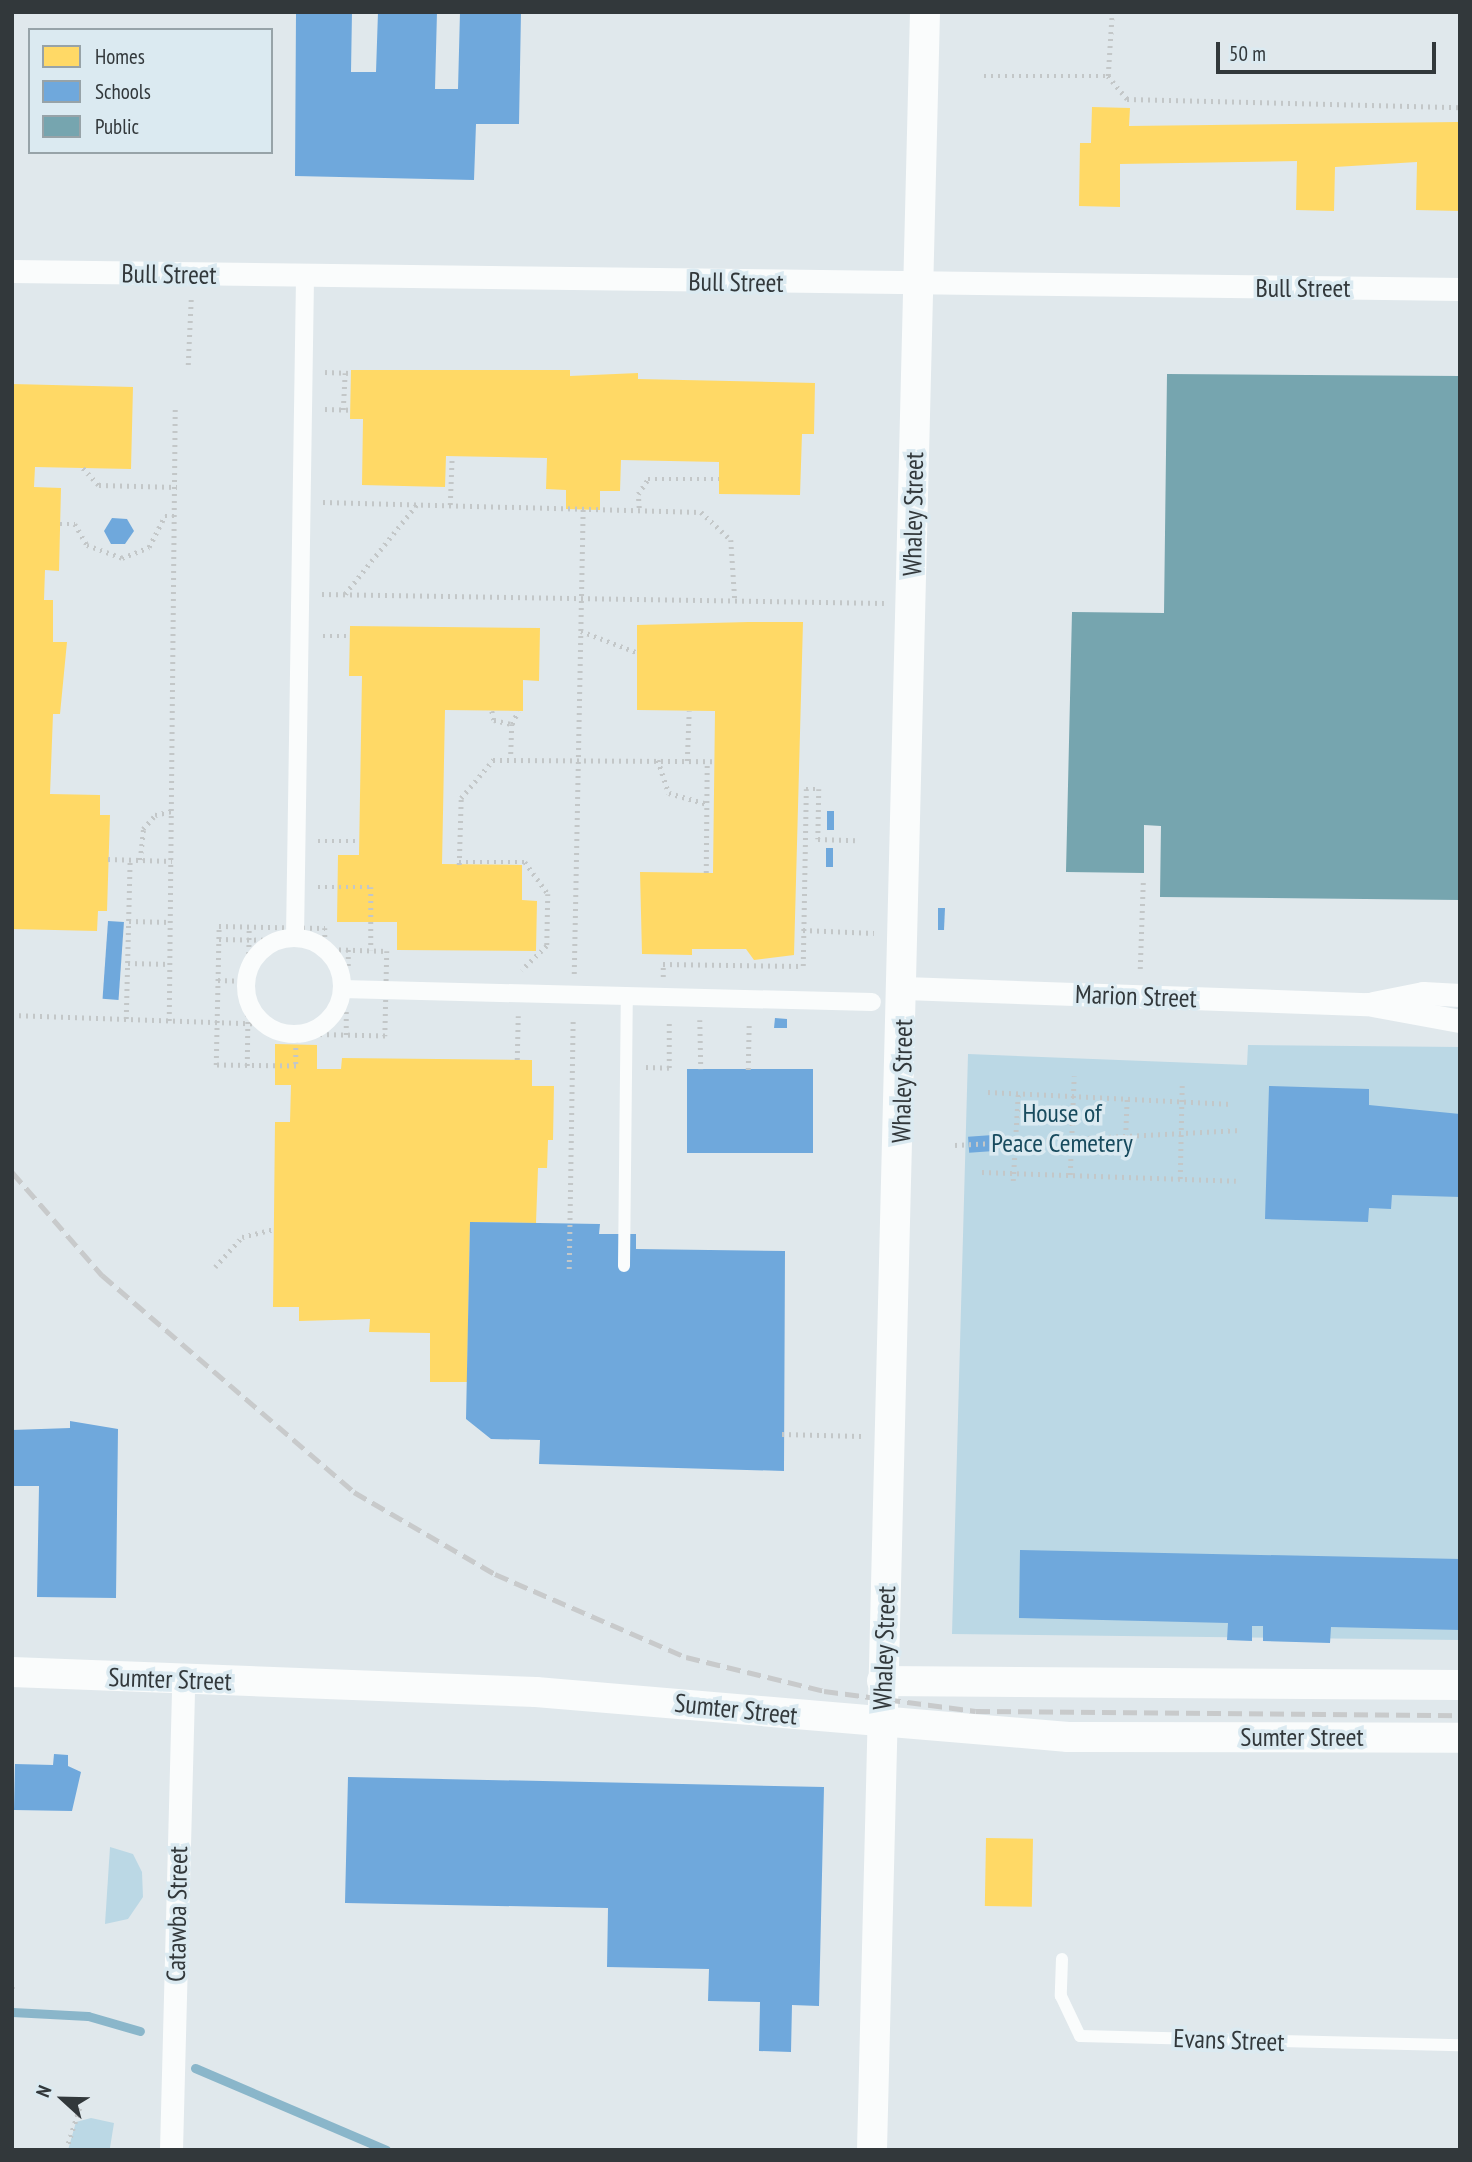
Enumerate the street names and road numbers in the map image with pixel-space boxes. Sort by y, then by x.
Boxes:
street label: Bull Street [121,258,217,290]
street label: Bull Street [688,266,784,298]
street label: Bull Street [1256,272,1350,304]
street label: Whaley Street [896,451,930,577]
street label: Marion Street [1075,978,1197,1014]
street label: Whaley Street [885,1018,919,1144]
street label: Whaley Street [866,1585,902,1711]
street label: Sumter Street [108,1661,232,1697]
street label: Sumter Street [673,1687,799,1731]
street label: Sumter Street [1240,1721,1364,1753]
street label: Catawba Street [160,1846,194,1982]
street label: Evans Street [1173,2022,1285,2058]

